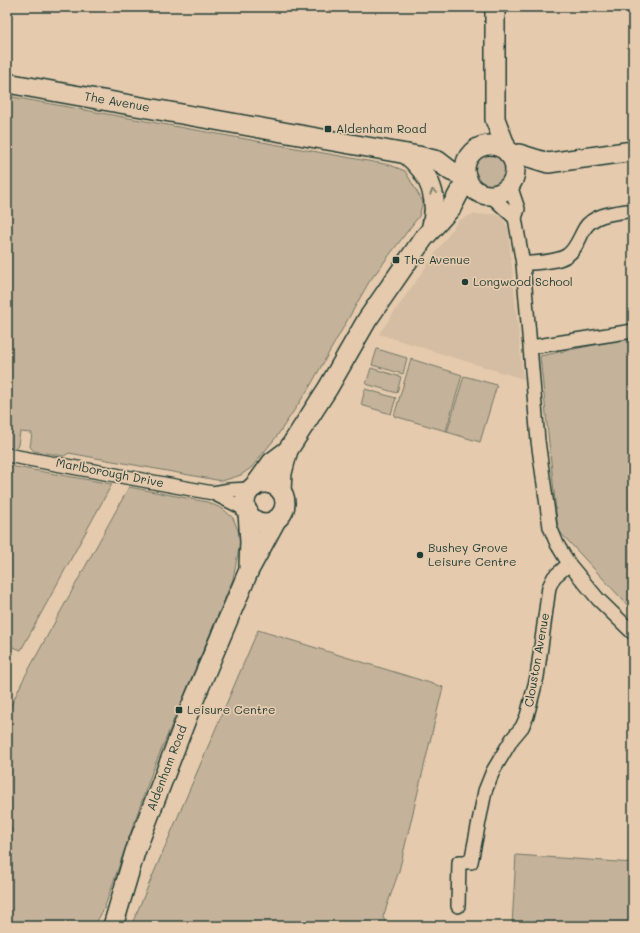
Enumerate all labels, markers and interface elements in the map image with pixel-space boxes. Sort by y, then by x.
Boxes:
street label: The Avenue [83,87,151,115]
place label: Aldenham Road [336,120,427,136]
marker: Aldenham Road [323,124,333,134]
one-way arrow [429,189,437,195]
place label: The Avenue [404,251,470,267]
marker: The Avenue [391,255,401,265]
place label: Longwood School [473,273,573,289]
marker: Longwood School [460,277,470,287]
street label: Marlborough Drive [55,454,166,490]
place label: Bushey Grove Leisure Centre [428,539,516,569]
marker: Bushey Grove Leisure Centre [415,550,425,560]
street label: Clouston Avenue [520,611,552,708]
place label: Leisure Centre [187,701,275,717]
marker: Leisure Centre [174,705,184,715]
street label: Aldenham Road [142,722,190,813]

